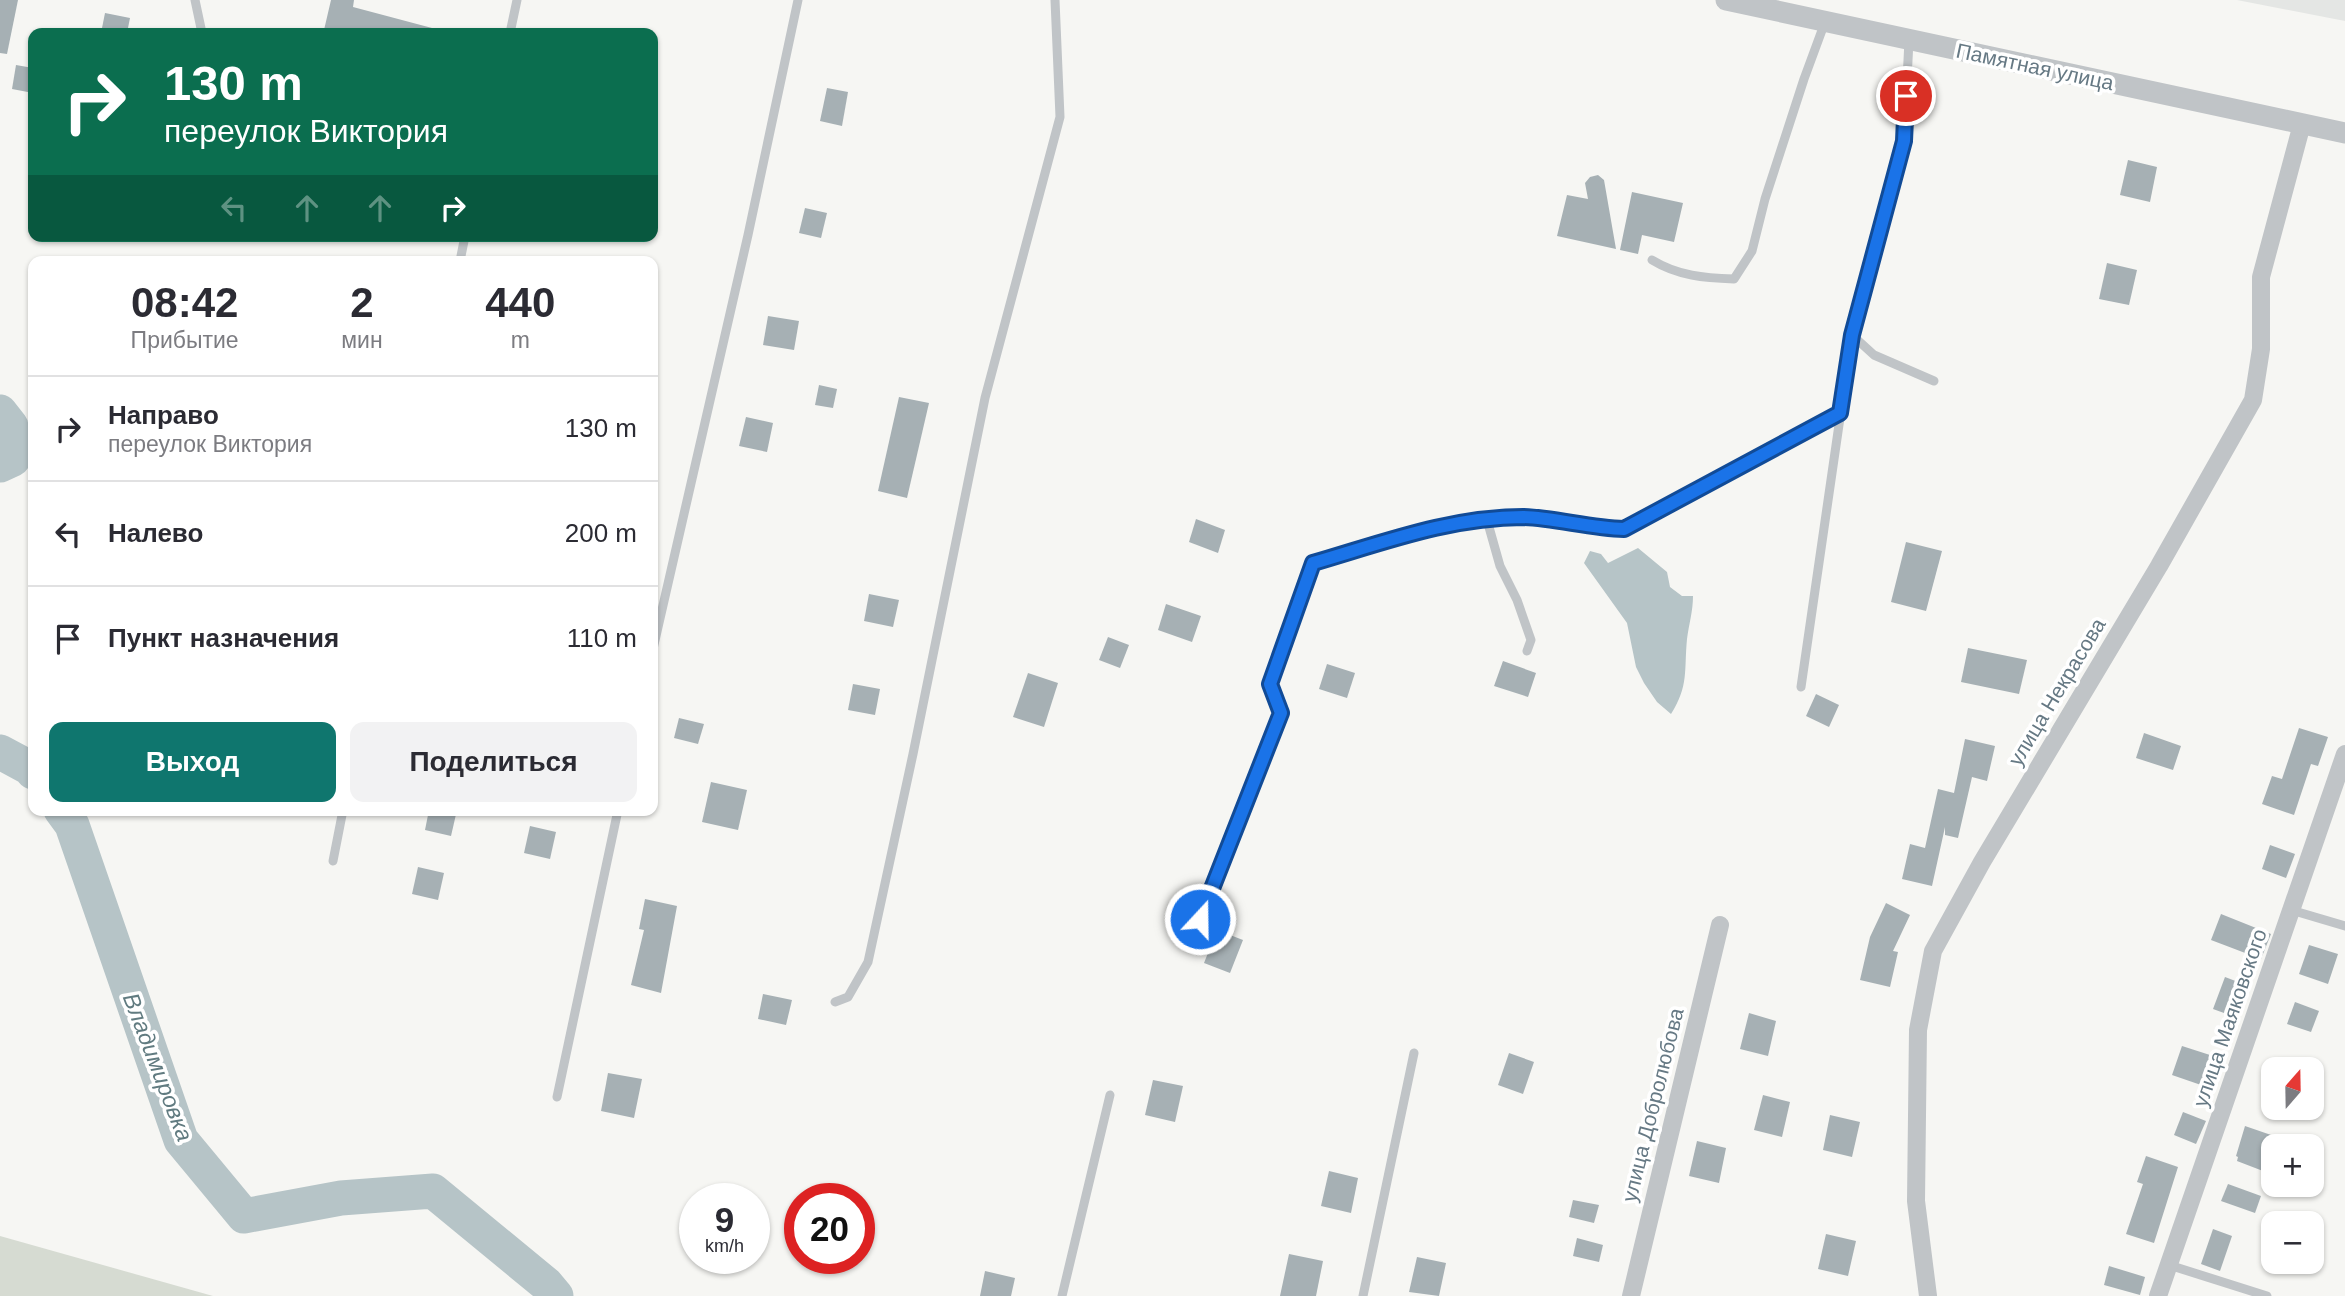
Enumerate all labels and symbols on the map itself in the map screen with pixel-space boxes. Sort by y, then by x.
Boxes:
street label: Памятная улица [1954,39,2116,95]
pin [1876,66,1936,126]
street label: улица Некрасова [2003,614,2110,770]
position arrow [1163,882,1237,956]
street label: улица Маяковского [2188,926,2271,1110]
water label: Владимировка [118,989,198,1145]
street label: улица Добролюбова [1617,1005,1688,1204]
north arrow [2261,1057,2324,1120]
speed limit sign: 20 [784,1183,875,1274]

